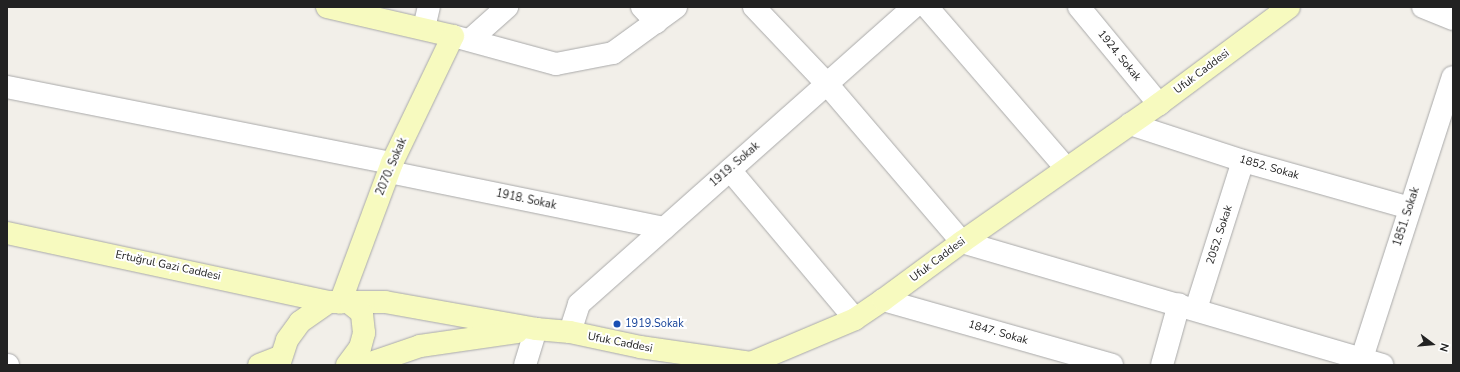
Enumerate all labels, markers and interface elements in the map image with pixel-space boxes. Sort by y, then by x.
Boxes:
street label: 1924. Sokak [1095,28,1143,84]
street label: Ufuk Caddesi [1172,47,1232,97]
street label: 2070. Sokak [374,136,410,198]
street label: 1919. Sokak [708,140,762,190]
street label: 1852. Sokak [1238,153,1300,183]
street label: 1851. Sokak [1391,186,1423,248]
street label: 1918. Sokak [495,187,557,213]
street label: 2052. Sokak [1204,204,1236,266]
street label: Ufuk Caddesi [908,235,968,285]
street label: Ertuğrul Gazi Caddesi [114,248,222,284]
place label: 1919.Sokak [625,317,684,331]
street label: 1847. Sokak [967,318,1029,348]
marker: 1919.Sokak [612,319,622,329]
north arrow [1412,324,1452,364]
street label: Ufuk Caddesi [586,330,654,356]
text: N [1436,341,1452,353]

